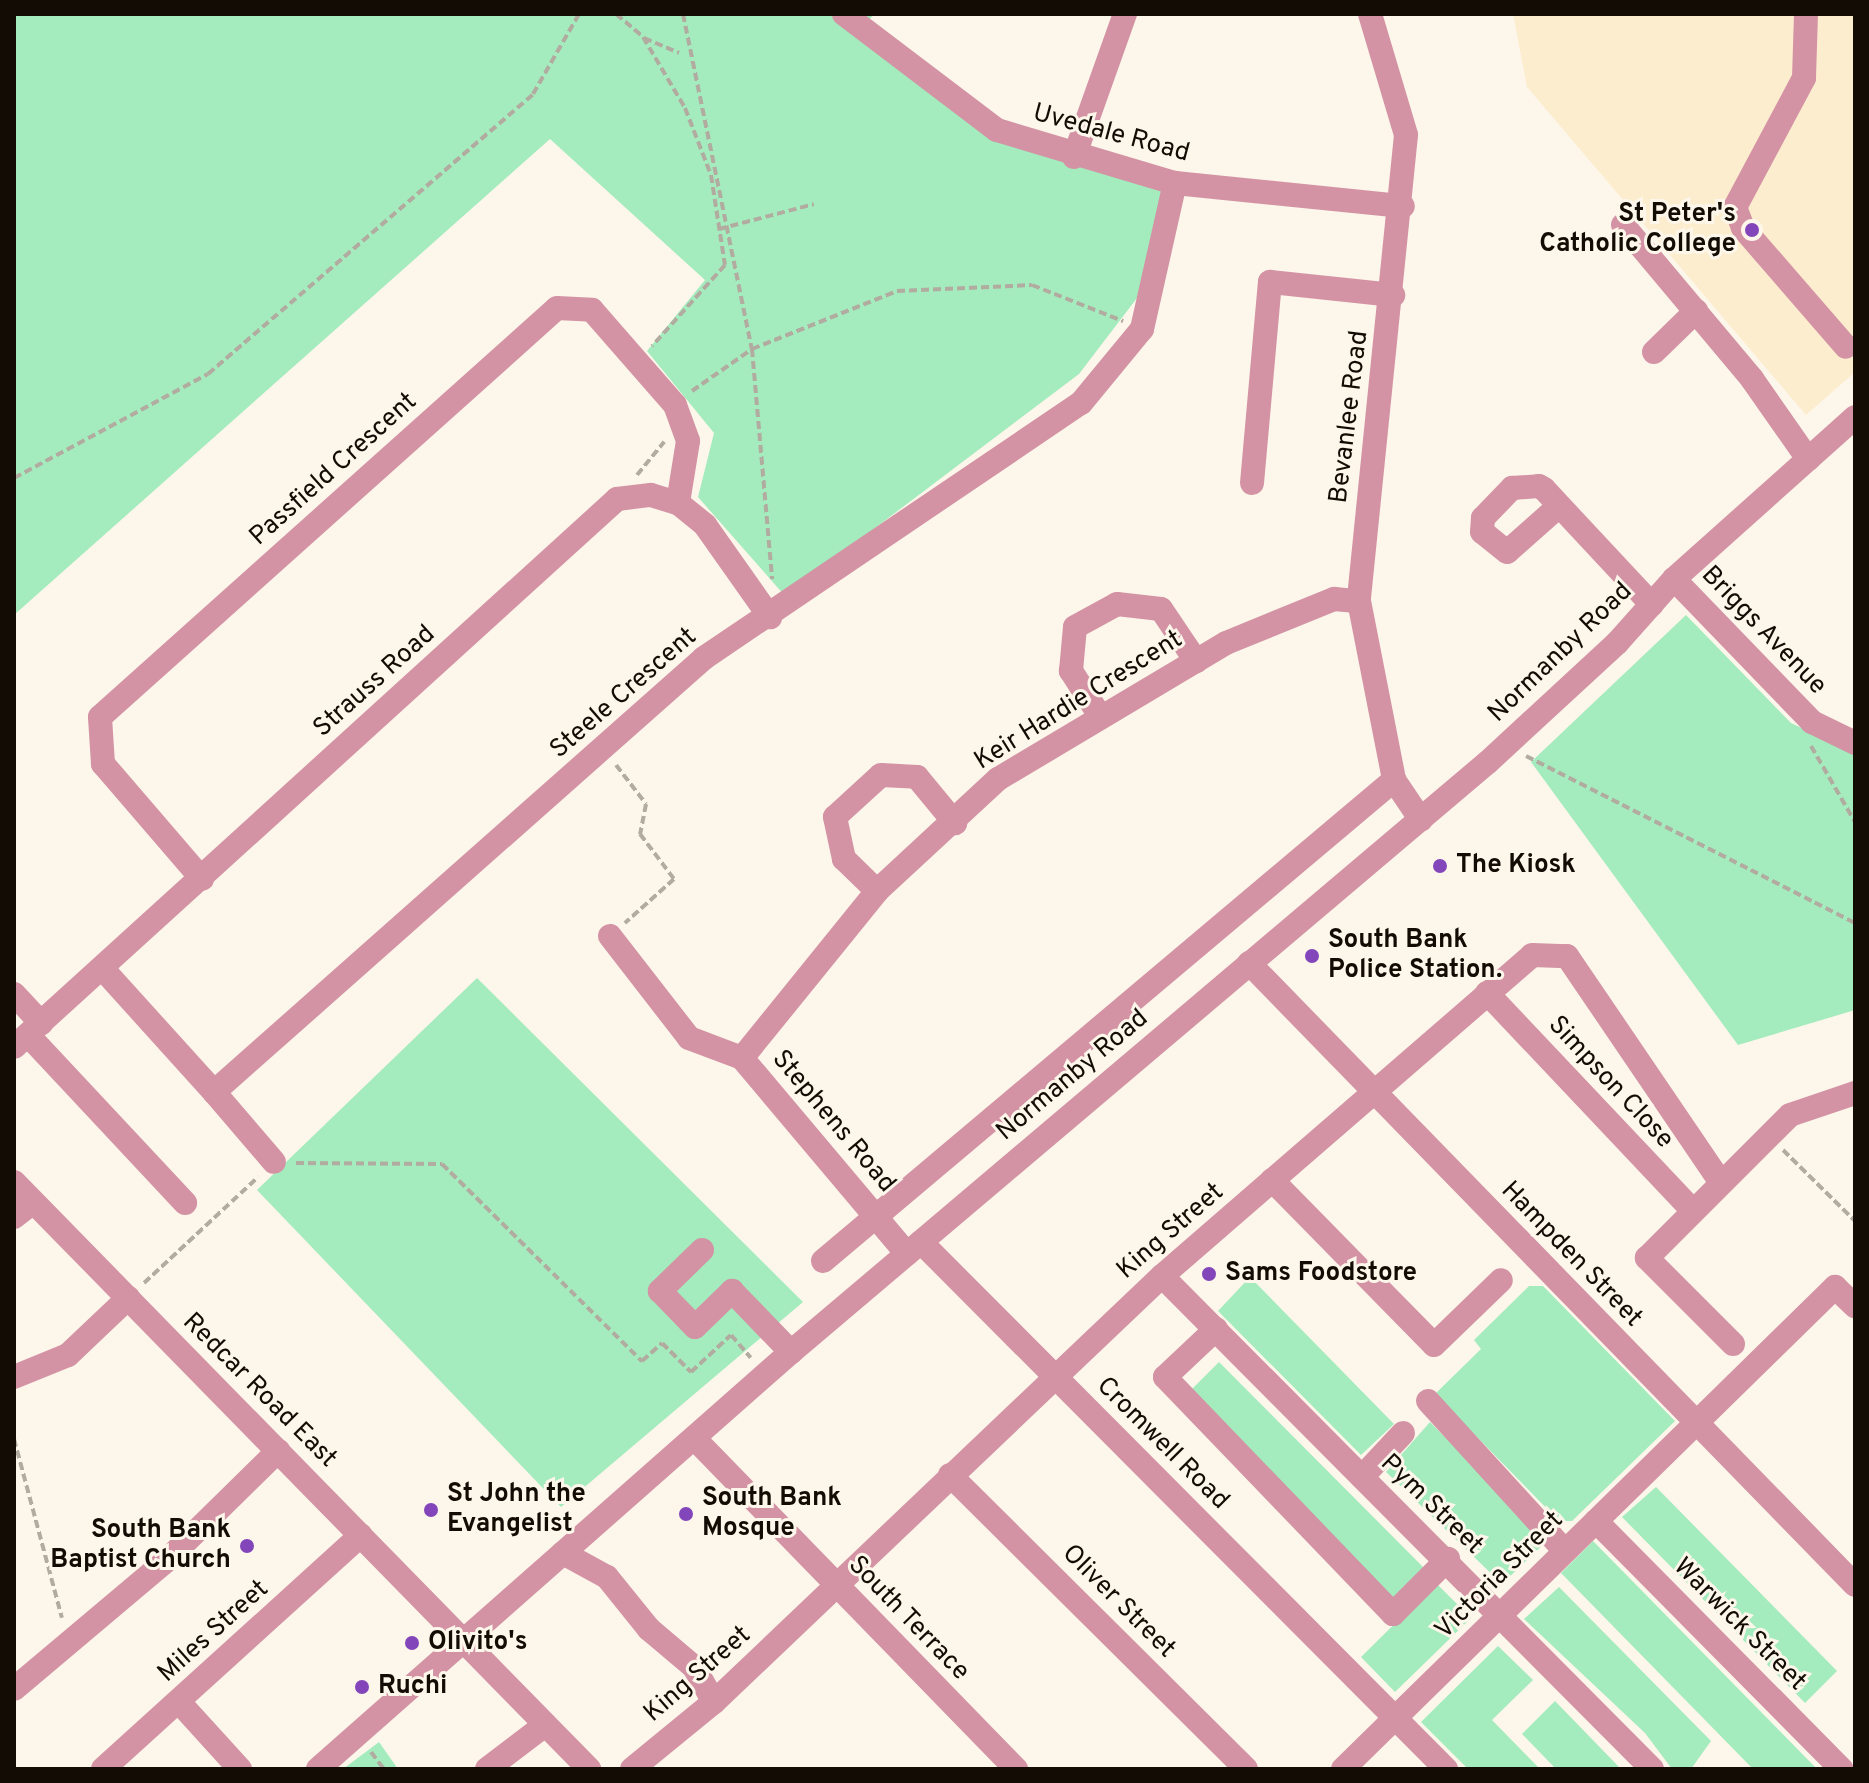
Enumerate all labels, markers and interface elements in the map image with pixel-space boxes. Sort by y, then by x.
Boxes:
street label: Uvedale Road [1029,98,1193,170]
place label: St Peter's Catholic College [1539,199,1736,260]
marker: St Peter's Catholic College [1743,221,1761,239]
street label: Bevanlee Road [1324,329,1376,505]
street label: Passfield Crescent [244,387,424,553]
street label: Briggs Avenue [1693,560,1833,702]
street label: Normanby Road [1482,576,1640,730]
street label: Strauss Road [308,619,442,745]
street label: Steele Crescent [544,622,704,766]
street label: Keir Hardie Crescent [969,624,1189,778]
place label: The Kiosk [1456,850,1576,882]
marker: The Kiosk [1431,857,1449,875]
place label: South Bank Police Station. [1328,925,1502,986]
marker: South Bank Police Station. [1303,947,1321,965]
street label: Normanby Road [991,1004,1155,1148]
street label: Simpson Close [1541,1010,1679,1156]
street label: Stephens Road [764,1044,902,1200]
street label: Hampden Street [1494,1176,1648,1334]
street label: King Street [1111,1177,1231,1287]
place label: Sams Foodstore [1225,1258,1417,1290]
marker: Sams Foodstore [1200,1265,1218,1283]
street label: Redcar Road East [175,1307,343,1475]
street label: Cromwell Road [1089,1371,1235,1517]
street label: Pym Street [1373,1448,1489,1562]
place label: St John the Evangelist [447,1479,586,1540]
place label: South Bank Mosque [702,1483,842,1544]
marker: St John the Evangelist [422,1501,440,1519]
marker: South Bank Mosque [677,1505,695,1523]
street label: Victoria Street [1430,1506,1570,1646]
place label: South Bank Baptist Church [50,1515,231,1576]
marker: South Bank Baptist Church [238,1537,256,1555]
street label: Oliver Street [1055,1539,1181,1665]
street label: South Terrace [840,1550,976,1688]
street label: Warwick Street [1666,1552,1812,1698]
street label: Miles Street [152,1574,276,1690]
street label: King Street [638,1620,758,1730]
place label: Olivito's [428,1627,528,1659]
marker: Olivito's [403,1634,421,1652]
place label: Ruchi [378,1671,447,1703]
marker: Ruchi [353,1678,371,1696]

